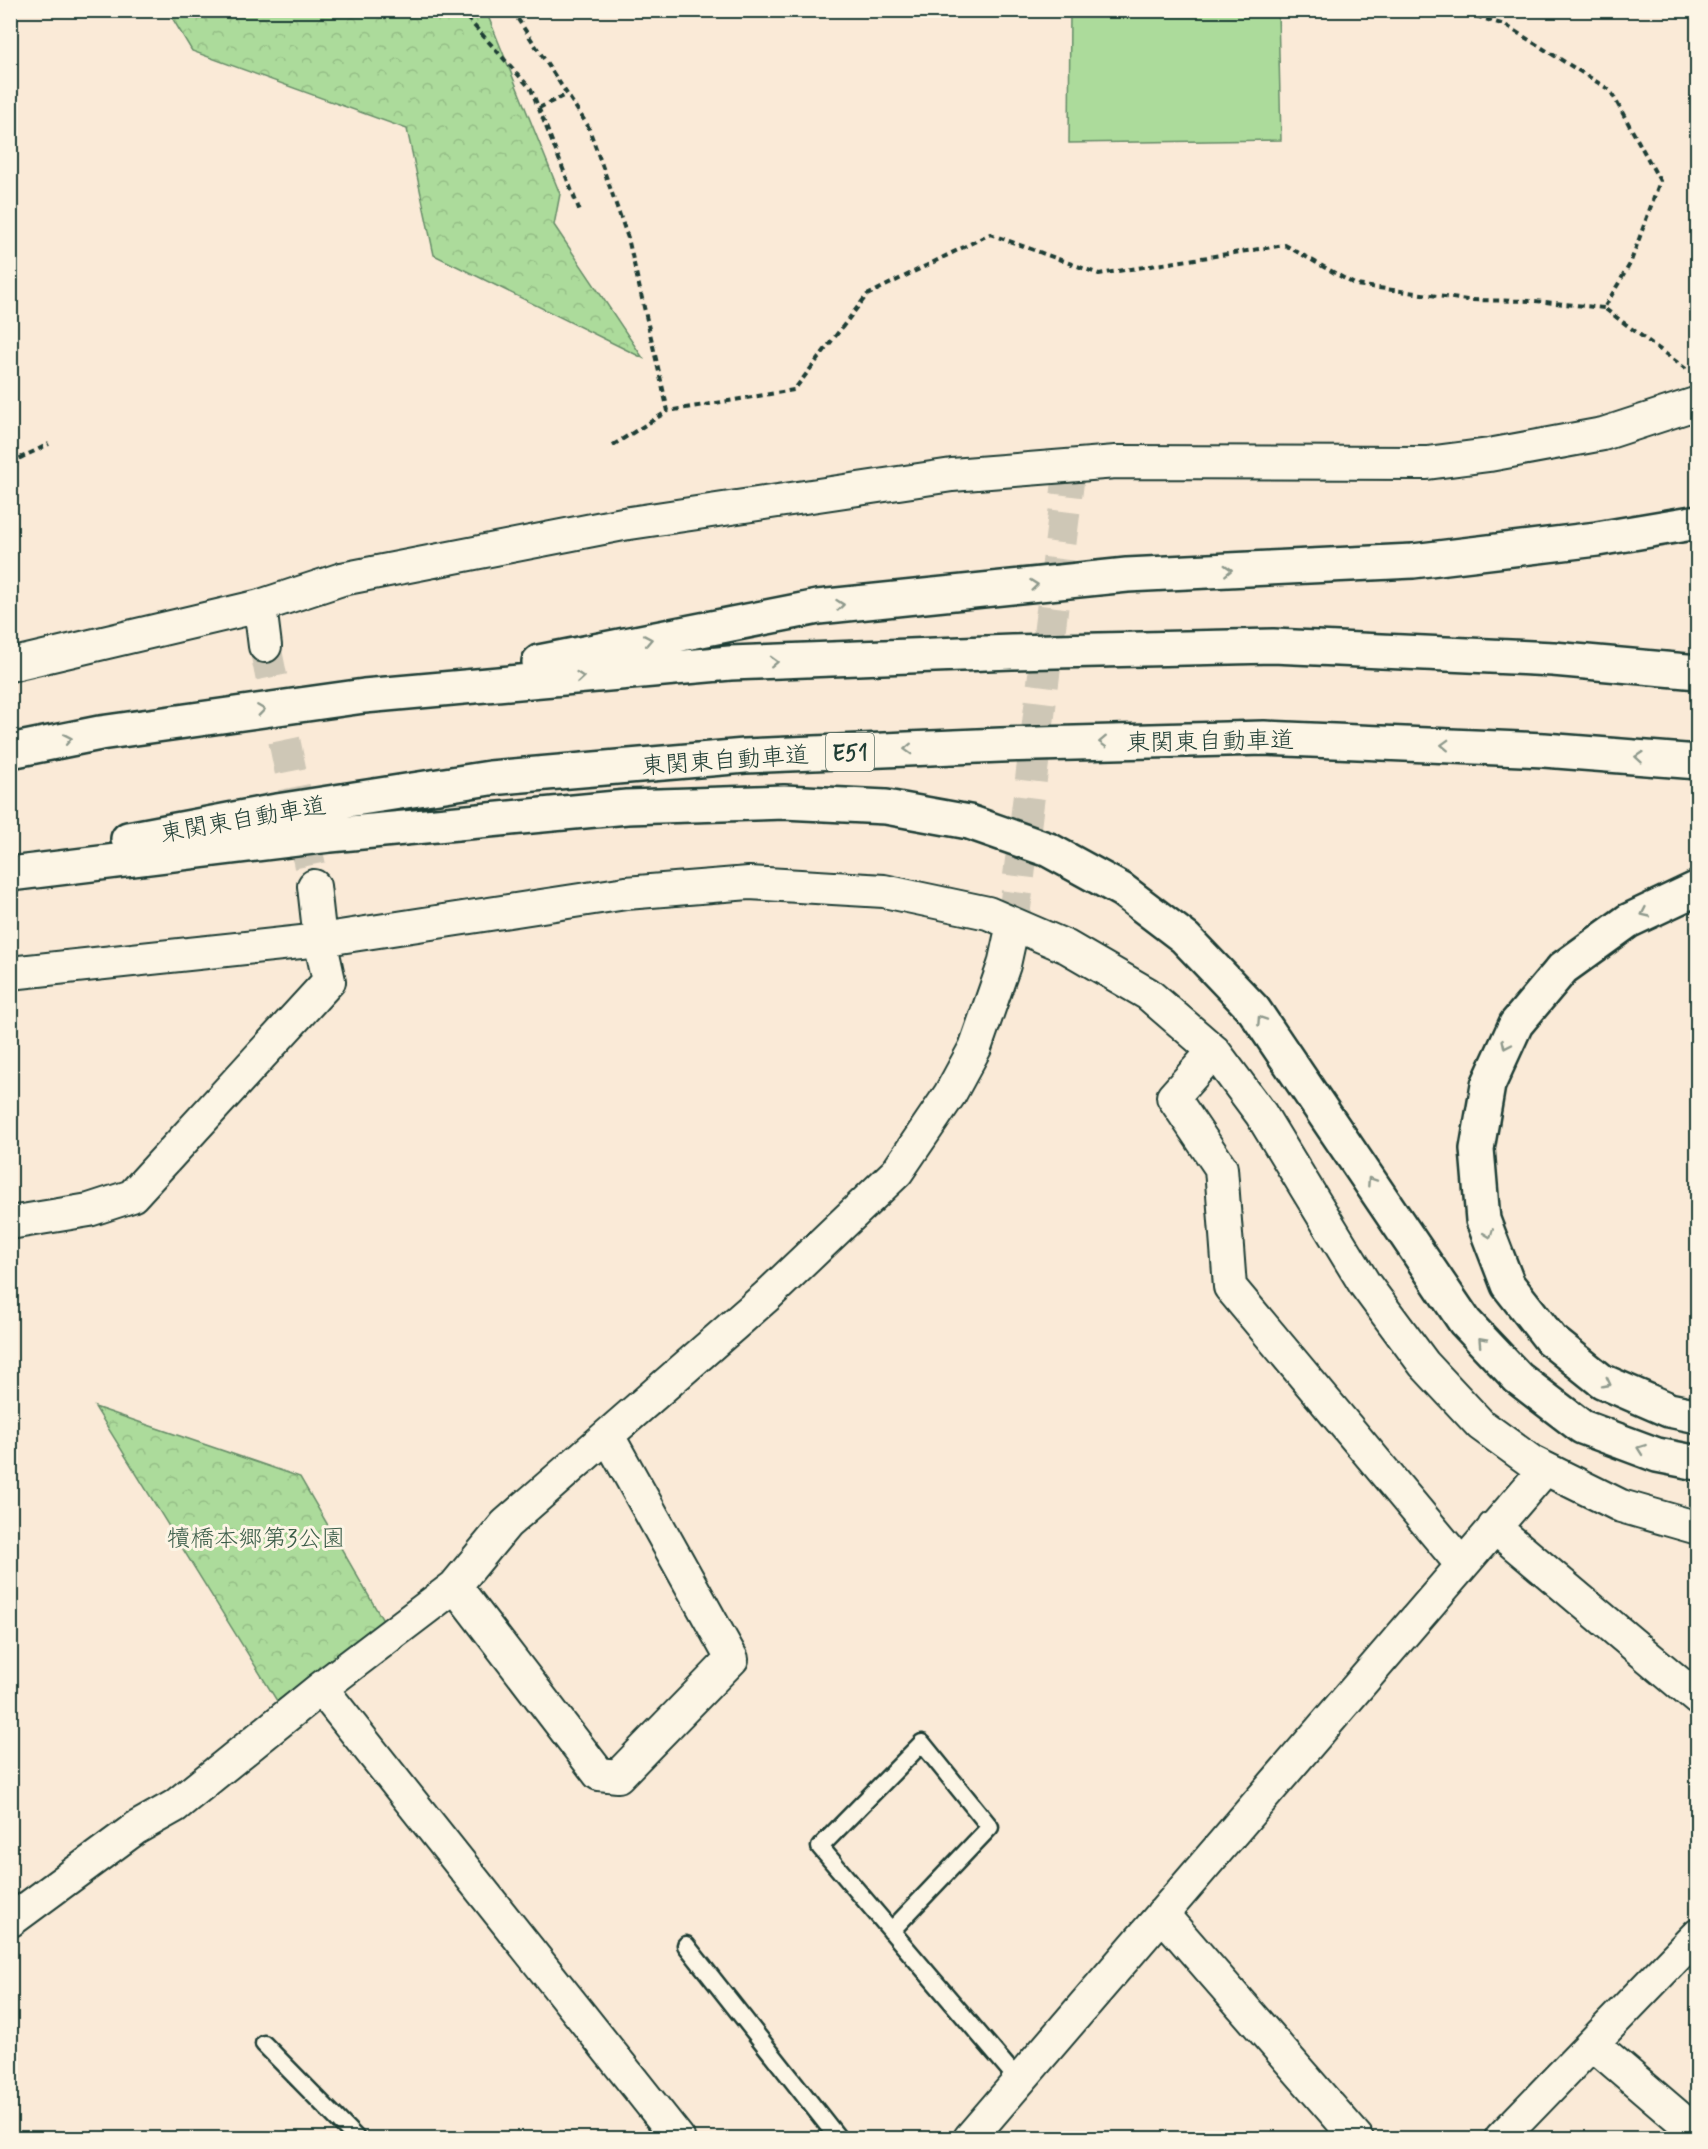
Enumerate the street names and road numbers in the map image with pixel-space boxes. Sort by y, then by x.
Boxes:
street label: 東関東自動車道 [1126,726,1294,759]
road number: E51 [826,733,874,771]
street label: 東関東自動車道 [640,740,810,783]
street label: 東関東自動車道 [158,791,329,850]

